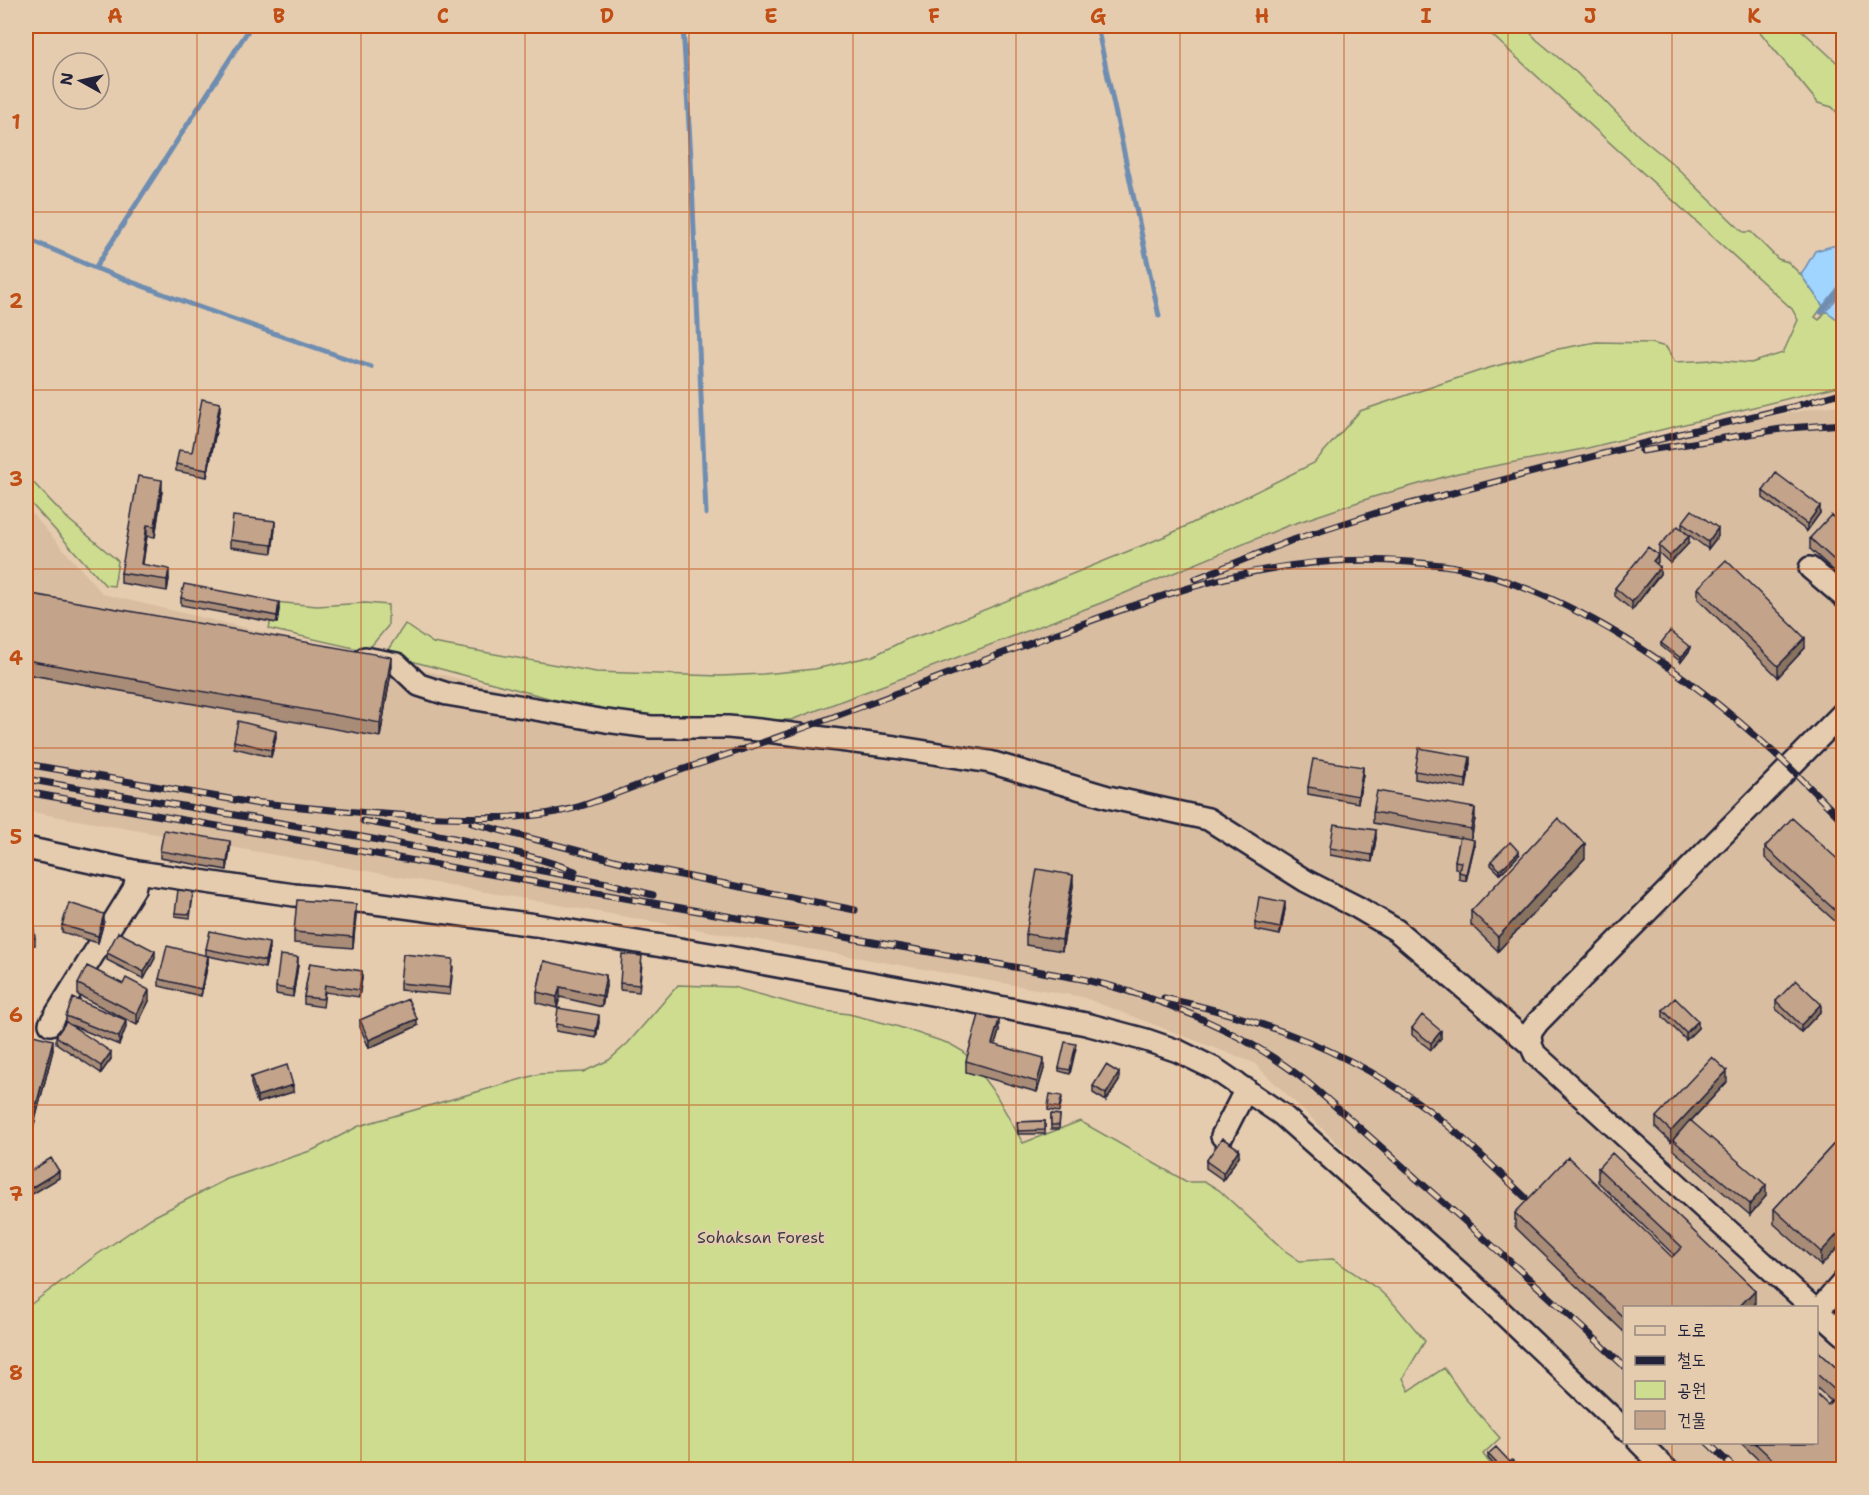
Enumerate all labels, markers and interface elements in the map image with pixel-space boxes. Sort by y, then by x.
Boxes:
text: A [107,3,123,29]
text: B [273,3,285,29]
text: C [437,3,449,29]
text: D [600,3,614,29]
text: E [764,3,778,29]
text: F [928,3,940,29]
text: G [1090,3,1106,29]
text: H [1255,3,1269,29]
text: I [1420,3,1432,29]
text: J [1584,3,1597,29]
text: K [1747,3,1761,29]
north arrow [51,51,111,111]
text: N [55,71,78,87]
text: 1 [11,109,21,135]
text: 2 [9,288,23,314]
text: 3 [9,466,23,492]
text: 4 [9,645,23,671]
text: 5 [10,824,22,850]
text: 6 [9,1002,23,1028]
text: 7 [9,1181,23,1207]
park label: Sohaksan Forest [697,1227,825,1248]
legend [1623,1306,1818,1444]
text: 도로 [1677,1318,1706,1342]
text: 철도 [1677,1348,1706,1372]
text: 8 [9,1360,23,1386]
text: 공원 [1677,1378,1706,1402]
text: 건물 [1677,1408,1706,1432]

